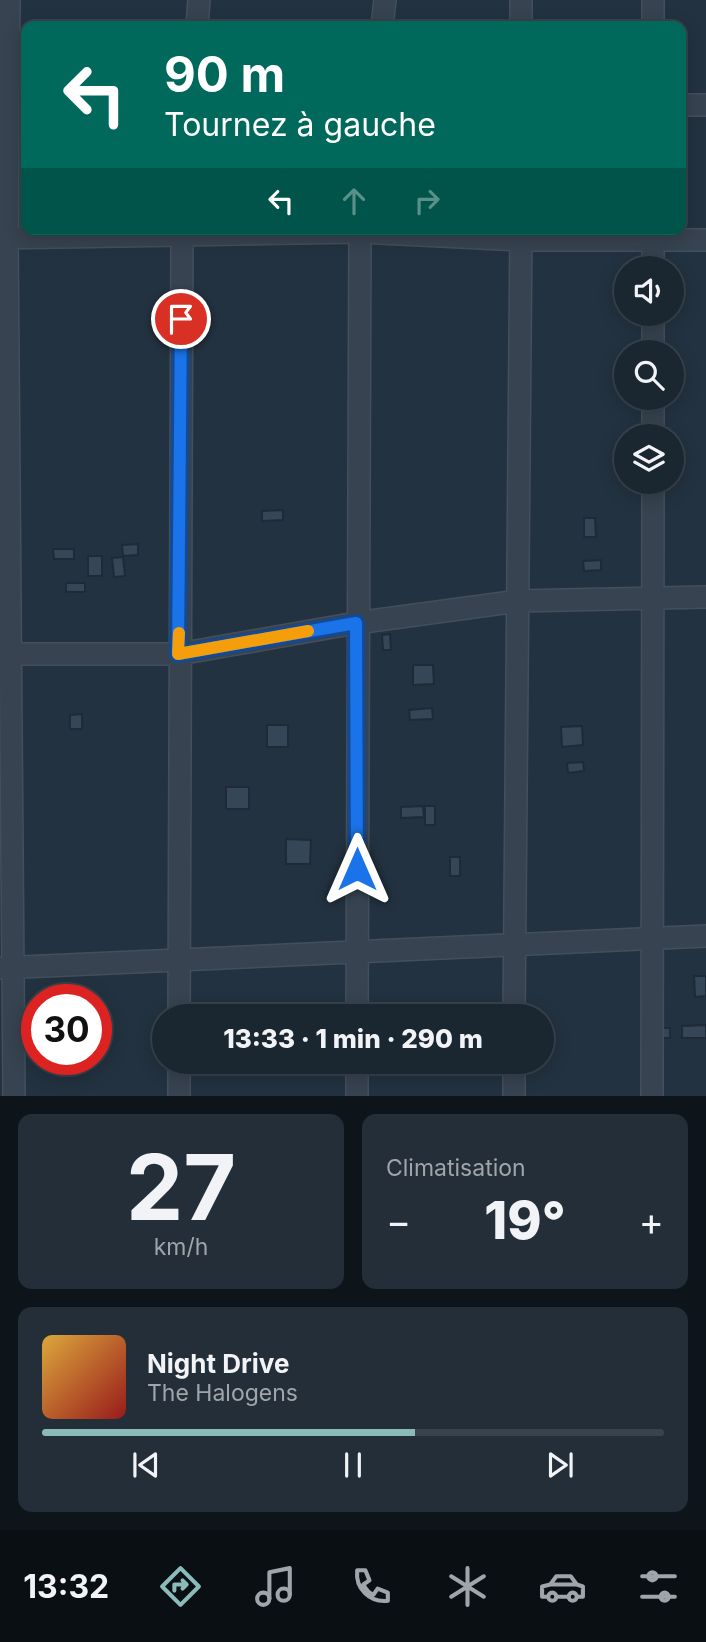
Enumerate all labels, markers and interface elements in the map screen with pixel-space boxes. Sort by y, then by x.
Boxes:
text: 90 m [164,45,285,104]
icon: left [49,49,140,140]
text: Tournez à gauche [164,105,436,144]
icon: left [262,182,300,220]
icon: ahead [335,182,373,220]
icon: right [408,182,446,220]
map controls [614,256,684,494]
button: sound [614,256,684,326]
pin [151,289,211,349]
icon: arrive [162,300,200,338]
button: search [614,340,684,410]
button: layers [614,424,684,494]
position arrow [320,832,394,906]
speed limit sign: 30 [21,984,112,1075]
text: 13:33 · 1 min · 290 m [223,1023,483,1054]
text: 27 [126,1132,236,1242]
text: Climatisation [386,1154,526,1182]
text: 19° [484,1189,566,1252]
text: − [386,1198,411,1244]
text: + [639,1198,664,1244]
text: km/h [154,1233,208,1261]
text: Night Drive [147,1348,289,1379]
text: The Halogens [147,1379,298,1407]
icon: previous [127,1446,165,1484]
icon: pause [334,1446,372,1484]
icon: next [541,1446,579,1484]
icon: directions [156,1562,205,1611]
icon: music [251,1562,300,1611]
icon: phone [347,1562,396,1611]
icon: climate [443,1562,492,1611]
icon: car [538,1562,587,1611]
icon: filters [634,1562,683,1611]
text: 13:32 [23,1567,109,1606]

